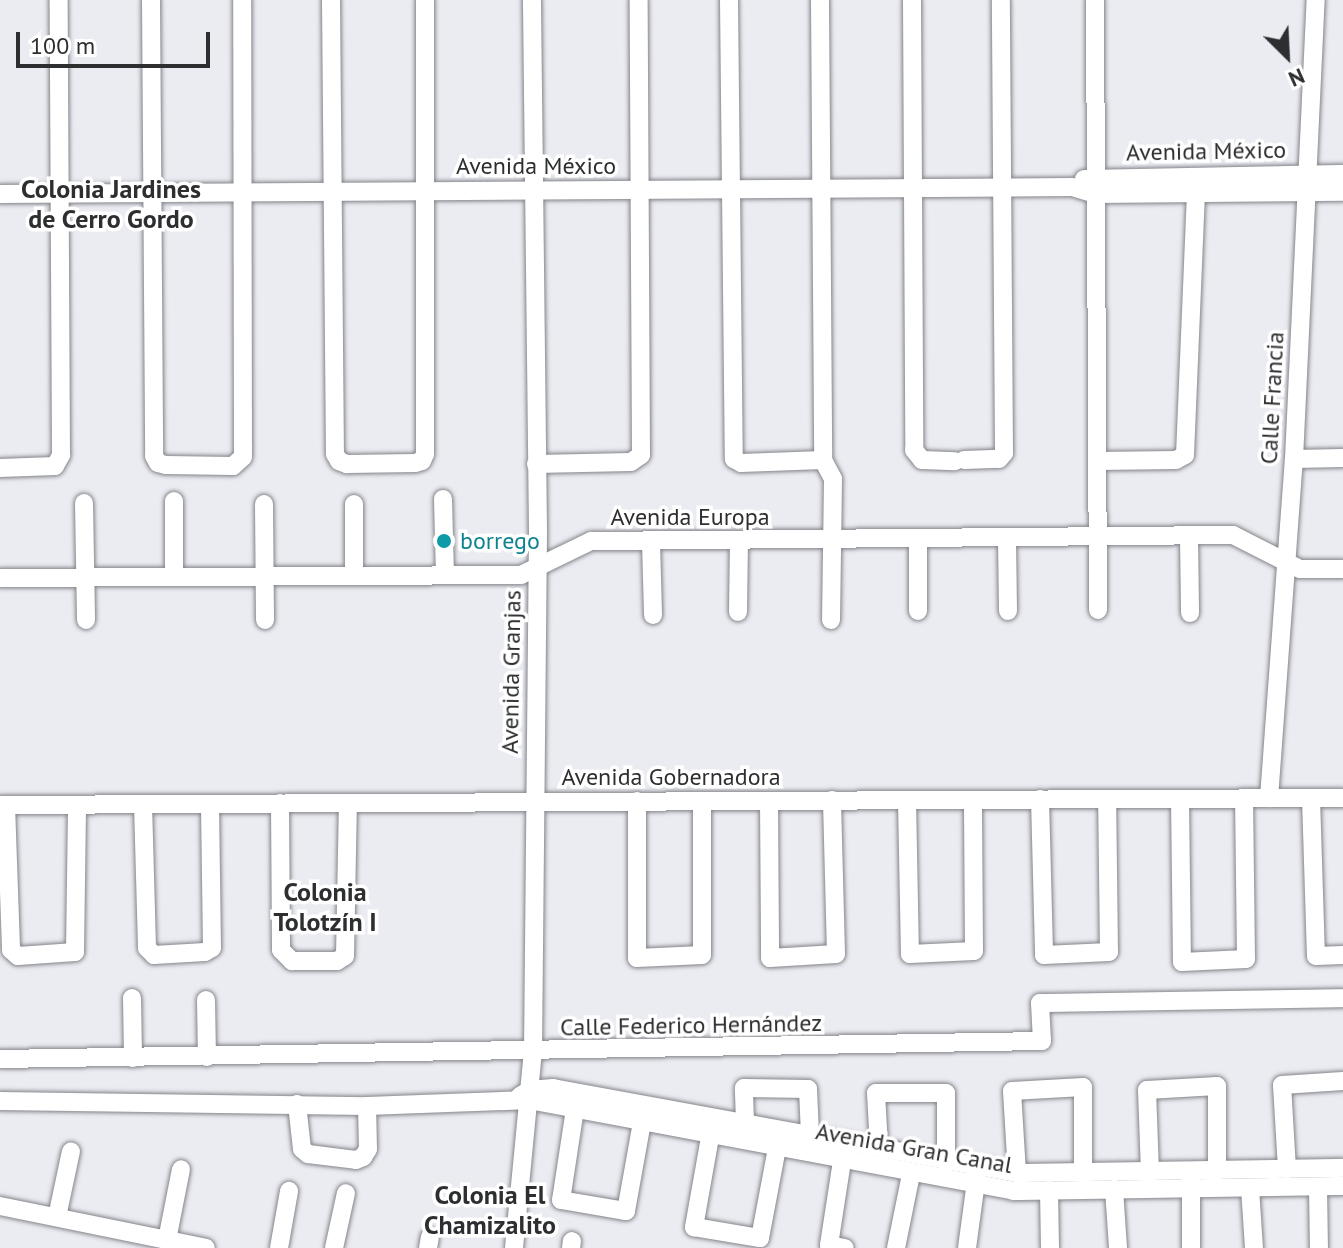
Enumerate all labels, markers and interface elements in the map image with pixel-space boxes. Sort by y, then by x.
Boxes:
scale bar [20,16,214,66]
north arrow [1247,16,1327,96]
text: 100 m [30,30,95,61]
text: N [1284,62,1309,94]
street label: Avenida México [1126,135,1286,167]
street label: Avenida México [456,152,616,180]
district label: Colonia Jardines de Cerro Gordo [21,173,201,234]
street label: Calle Francia [1254,331,1290,465]
street label: Avenida Europa [610,503,770,531]
place label: borrego [460,527,540,555]
marker: borrego [435,532,453,550]
street label: Avenida Granjas [495,590,527,754]
street label: Avenida Gobernadora [561,763,781,791]
district label: Colonia Tolotzín I [273,876,377,938]
street label: Calle Federico Hernández [560,1008,822,1042]
street label: Avenida Gran Canal [814,1117,1014,1179]
district label: Colonia El Chamizalito [424,1179,556,1240]

